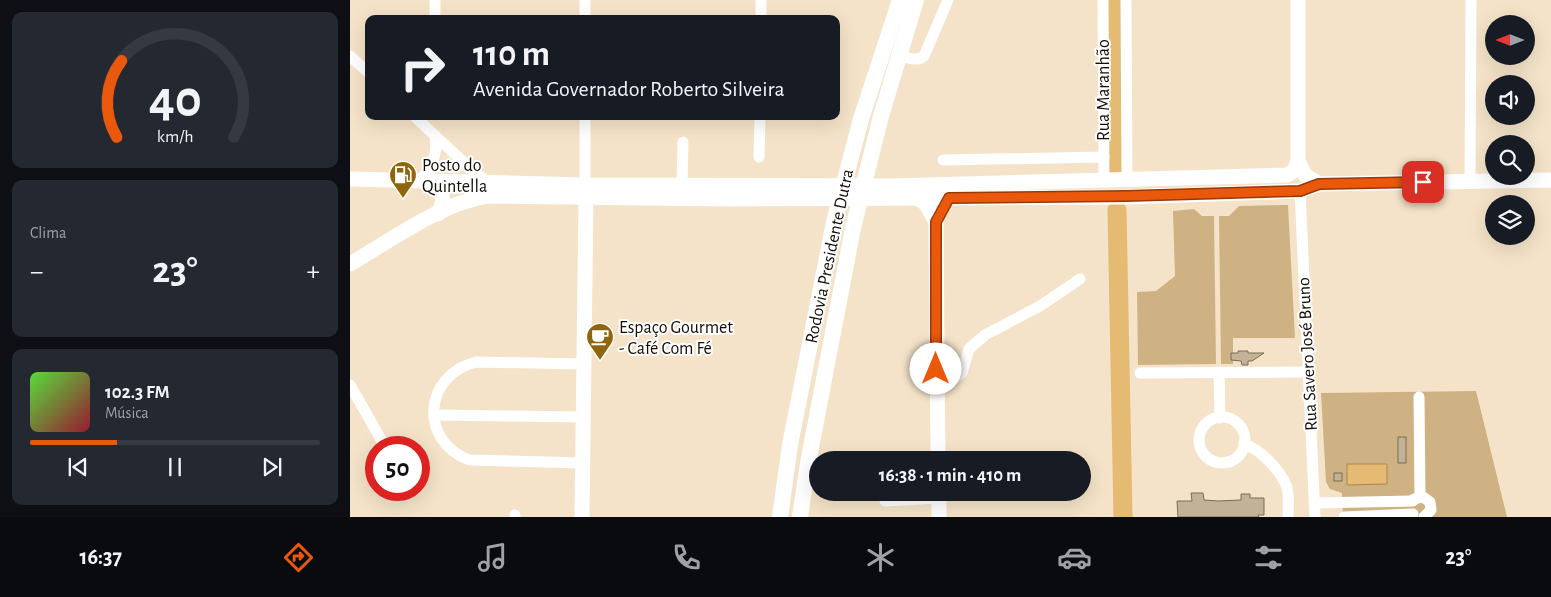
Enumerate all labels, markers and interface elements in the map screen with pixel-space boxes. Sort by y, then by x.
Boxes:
north arrow [1485,15,1535,65]
map controls [1485,15,1535,245]
icon: right [390,35,455,100]
text: 110 m [473,37,550,72]
street label: Rua Maranhão [1095,39,1113,141]
text: 40 [148,74,202,126]
button: sound [1485,75,1535,125]
text: Avenida Governador Roberto Silveira [473,78,785,100]
text: km/h [157,128,193,146]
button: search [1485,135,1535,185]
place label: Posto do Quintella [422,157,487,196]
fuel station icon: Posto do Quintella [388,160,418,199]
pin [1402,161,1444,203]
street label: Rodovia Presidente Dutra [803,167,857,345]
icon: arrive [1409,168,1437,196]
button: layers [1485,195,1535,245]
text: Clima [30,225,66,241]
text: 23° [152,252,198,290]
text: − [30,258,43,286]
text: + [307,258,320,286]
street label: Rua Savero José Bruno [1295,276,1321,431]
place label: Espaço Gourmet - Café Com Fé [619,319,733,358]
cafe icon: Espaço Gourmet - Café Com Fé [585,322,615,361]
position arrow [909,342,961,394]
text: 102.3 FM [105,383,170,402]
text: Música [105,405,149,421]
speed limit sign: 50 [365,436,430,501]
icon: previous [64,453,92,481]
icon: pause [161,453,189,481]
icon: next [258,453,286,481]
text: 16:38 · 1 min · 410 m [879,466,1021,485]
icon: directions [281,540,316,575]
icon: music [475,540,510,575]
icon: phone [669,540,704,575]
icon: climate [863,540,898,575]
icon: car [1057,540,1092,575]
icon: filters [1251,540,1286,575]
text: 16:37 [80,546,122,568]
text: 23° [1445,546,1471,568]

